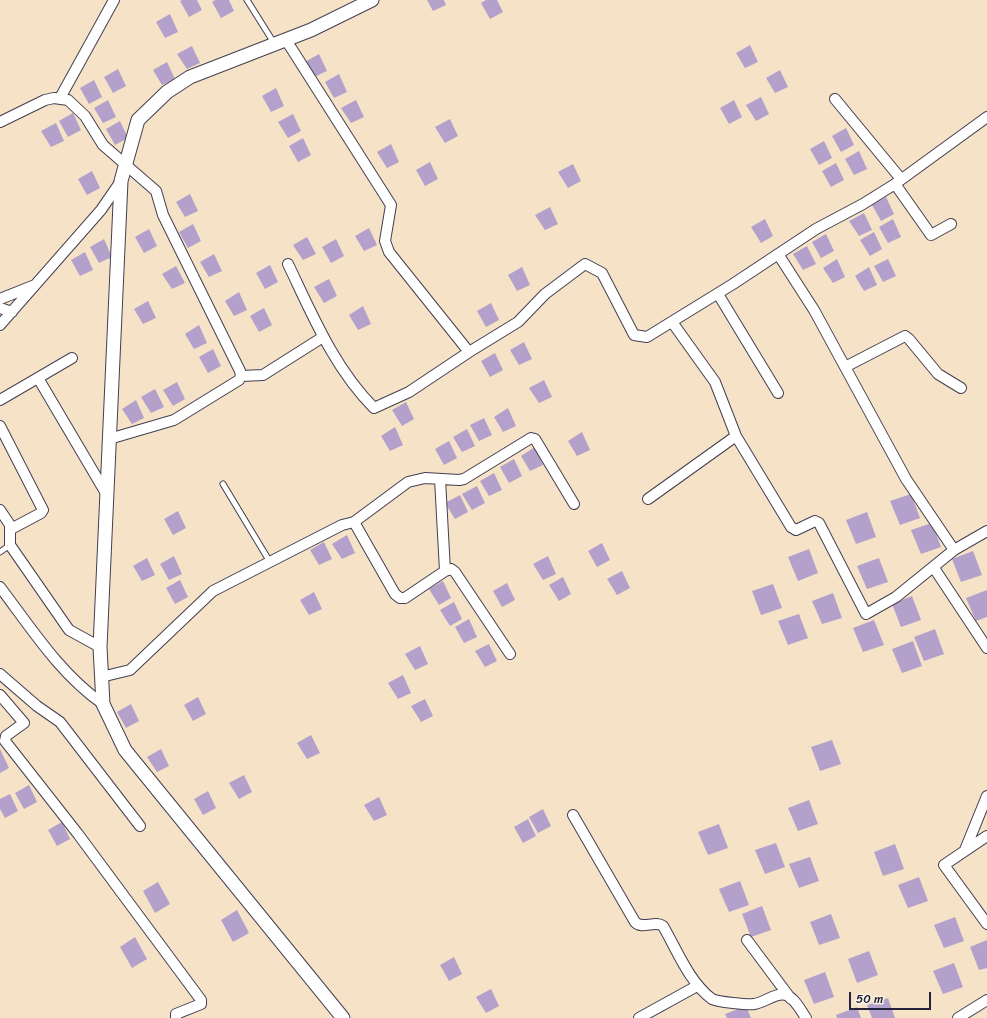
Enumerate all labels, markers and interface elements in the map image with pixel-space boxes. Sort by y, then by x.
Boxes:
scale bar [851,984,933,1010]
text: 50 m [856,988,883,1010]

